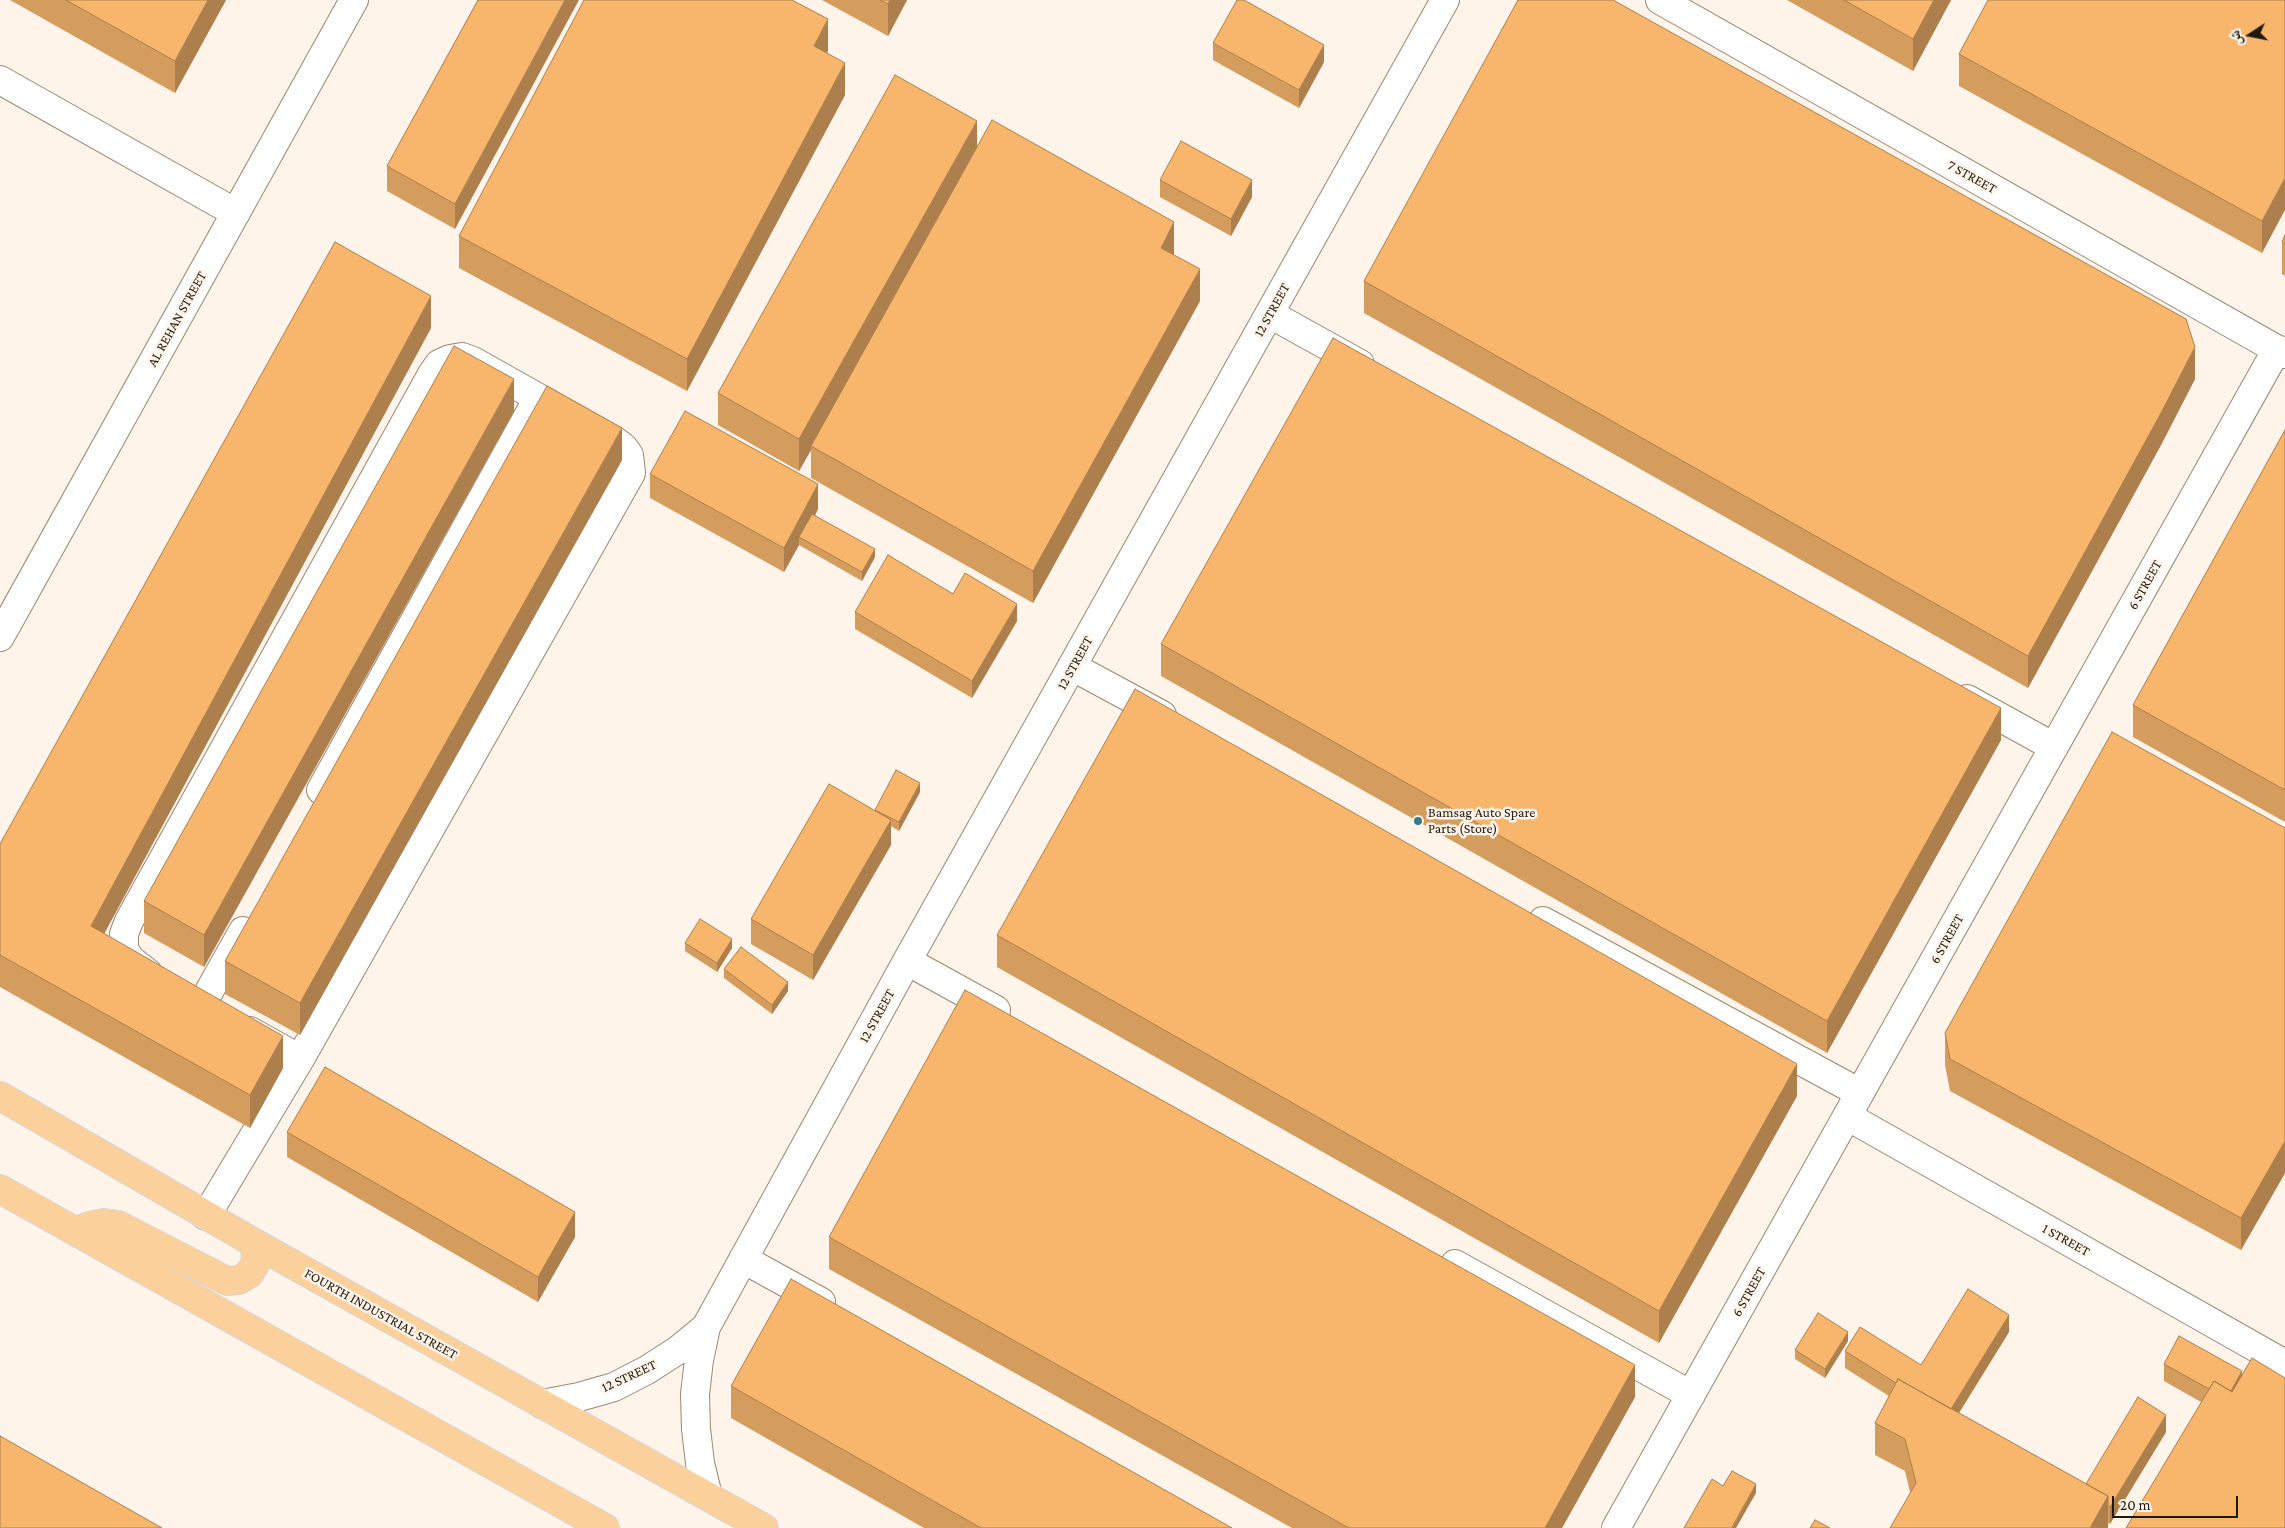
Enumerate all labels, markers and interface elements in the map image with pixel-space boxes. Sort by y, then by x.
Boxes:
north arrow [2225,10,2275,60]
text: ش [2226,29,2245,47]
street label: 7 STREET [1944,157,2000,197]
street label: AL REHAN STREET [144,268,210,370]
street label: 12 STREET [1250,280,1294,340]
street label: 6 STREET [2124,557,2166,613]
street label: 12 STREET [1053,633,1097,693]
place label: Bamsag Auto Spare Parts (Store) [1428,805,1535,838]
marker: Bamsag Auto Spare Parts (Store) [1412,815,1424,827]
street label: 6 STREET [1926,911,1968,967]
street label: 12 STREET [855,986,899,1046]
street label: 1 STREET [2039,1220,2093,1260]
street label: 6 STREET [1728,1264,1770,1320]
street label: FOURTH INDUSTRIAL STREET [302,1265,460,1363]
street label: 12 STREET [599,1356,659,1396]
scale bar [2115,1486,2241,1518]
text: 20 m [2120,1497,2151,1513]

